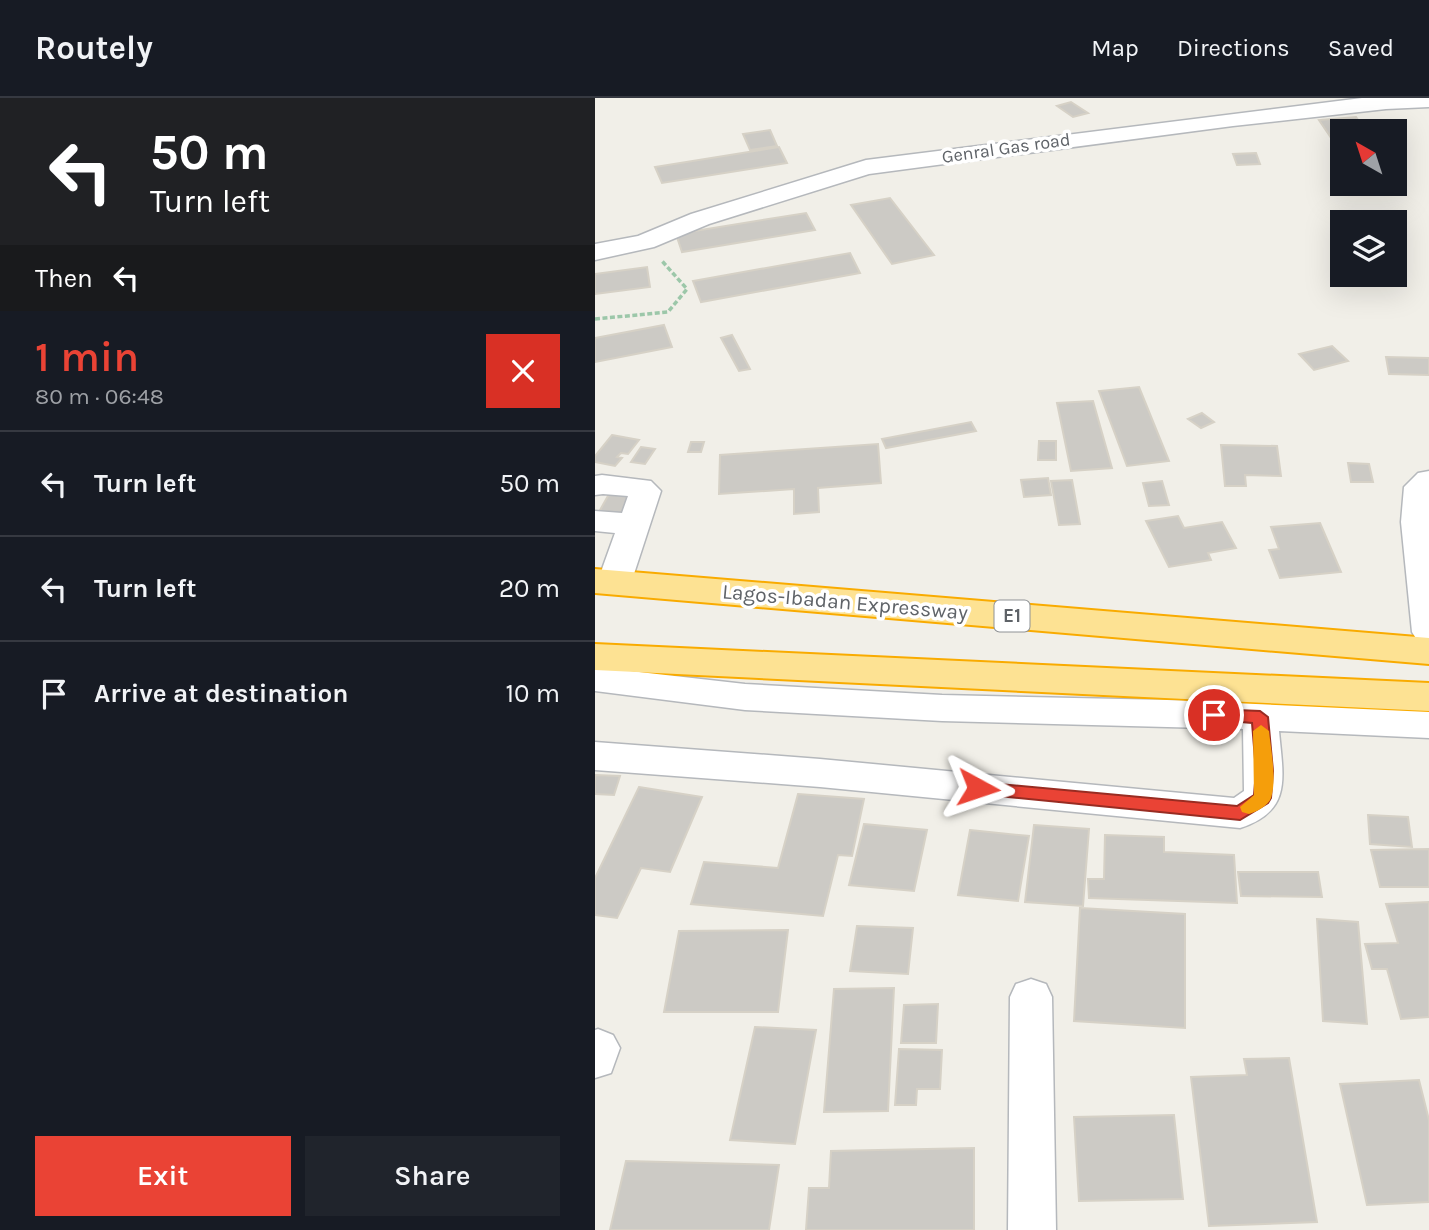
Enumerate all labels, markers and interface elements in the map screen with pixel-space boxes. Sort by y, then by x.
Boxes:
text: Routely [35,29,153,67]
text: Map [1091,34,1139,62]
text: Directions [1177,34,1290,62]
text: Saved [1328,34,1394,62]
north arrow [1330,119,1407,196]
map controls [1330,119,1407,287]
text: 50 m [150,124,268,181]
icon: left [35,126,126,217]
street label: Genral Gas road [940,128,1072,168]
text: Turn left [150,183,270,220]
button: layers [1330,210,1407,287]
icon: left [107,259,145,297]
text: Then [35,263,93,294]
text: 1 min [35,332,139,382]
button: close [486,334,560,408]
text: 80 m · 06:48 [35,383,164,410]
icon: left [35,465,73,503]
text: Turn left [94,468,196,499]
text: 50 m [499,468,560,499]
icon: left [35,570,73,608]
text: Turn left [94,573,196,604]
text: 20 m [499,573,560,604]
street label: Lagos-Ibadan Expressway [721,579,969,625]
road number: E1 [995,601,1029,632]
icon: arrive [35,675,73,713]
text: Arrive at destination [94,678,348,709]
text: 10 m [505,678,560,709]
pin [1184,685,1244,745]
icon: arrive [1195,696,1233,734]
position arrow [941,751,1015,825]
button: Exit [35,1136,291,1216]
button: Share [305,1136,560,1216]

